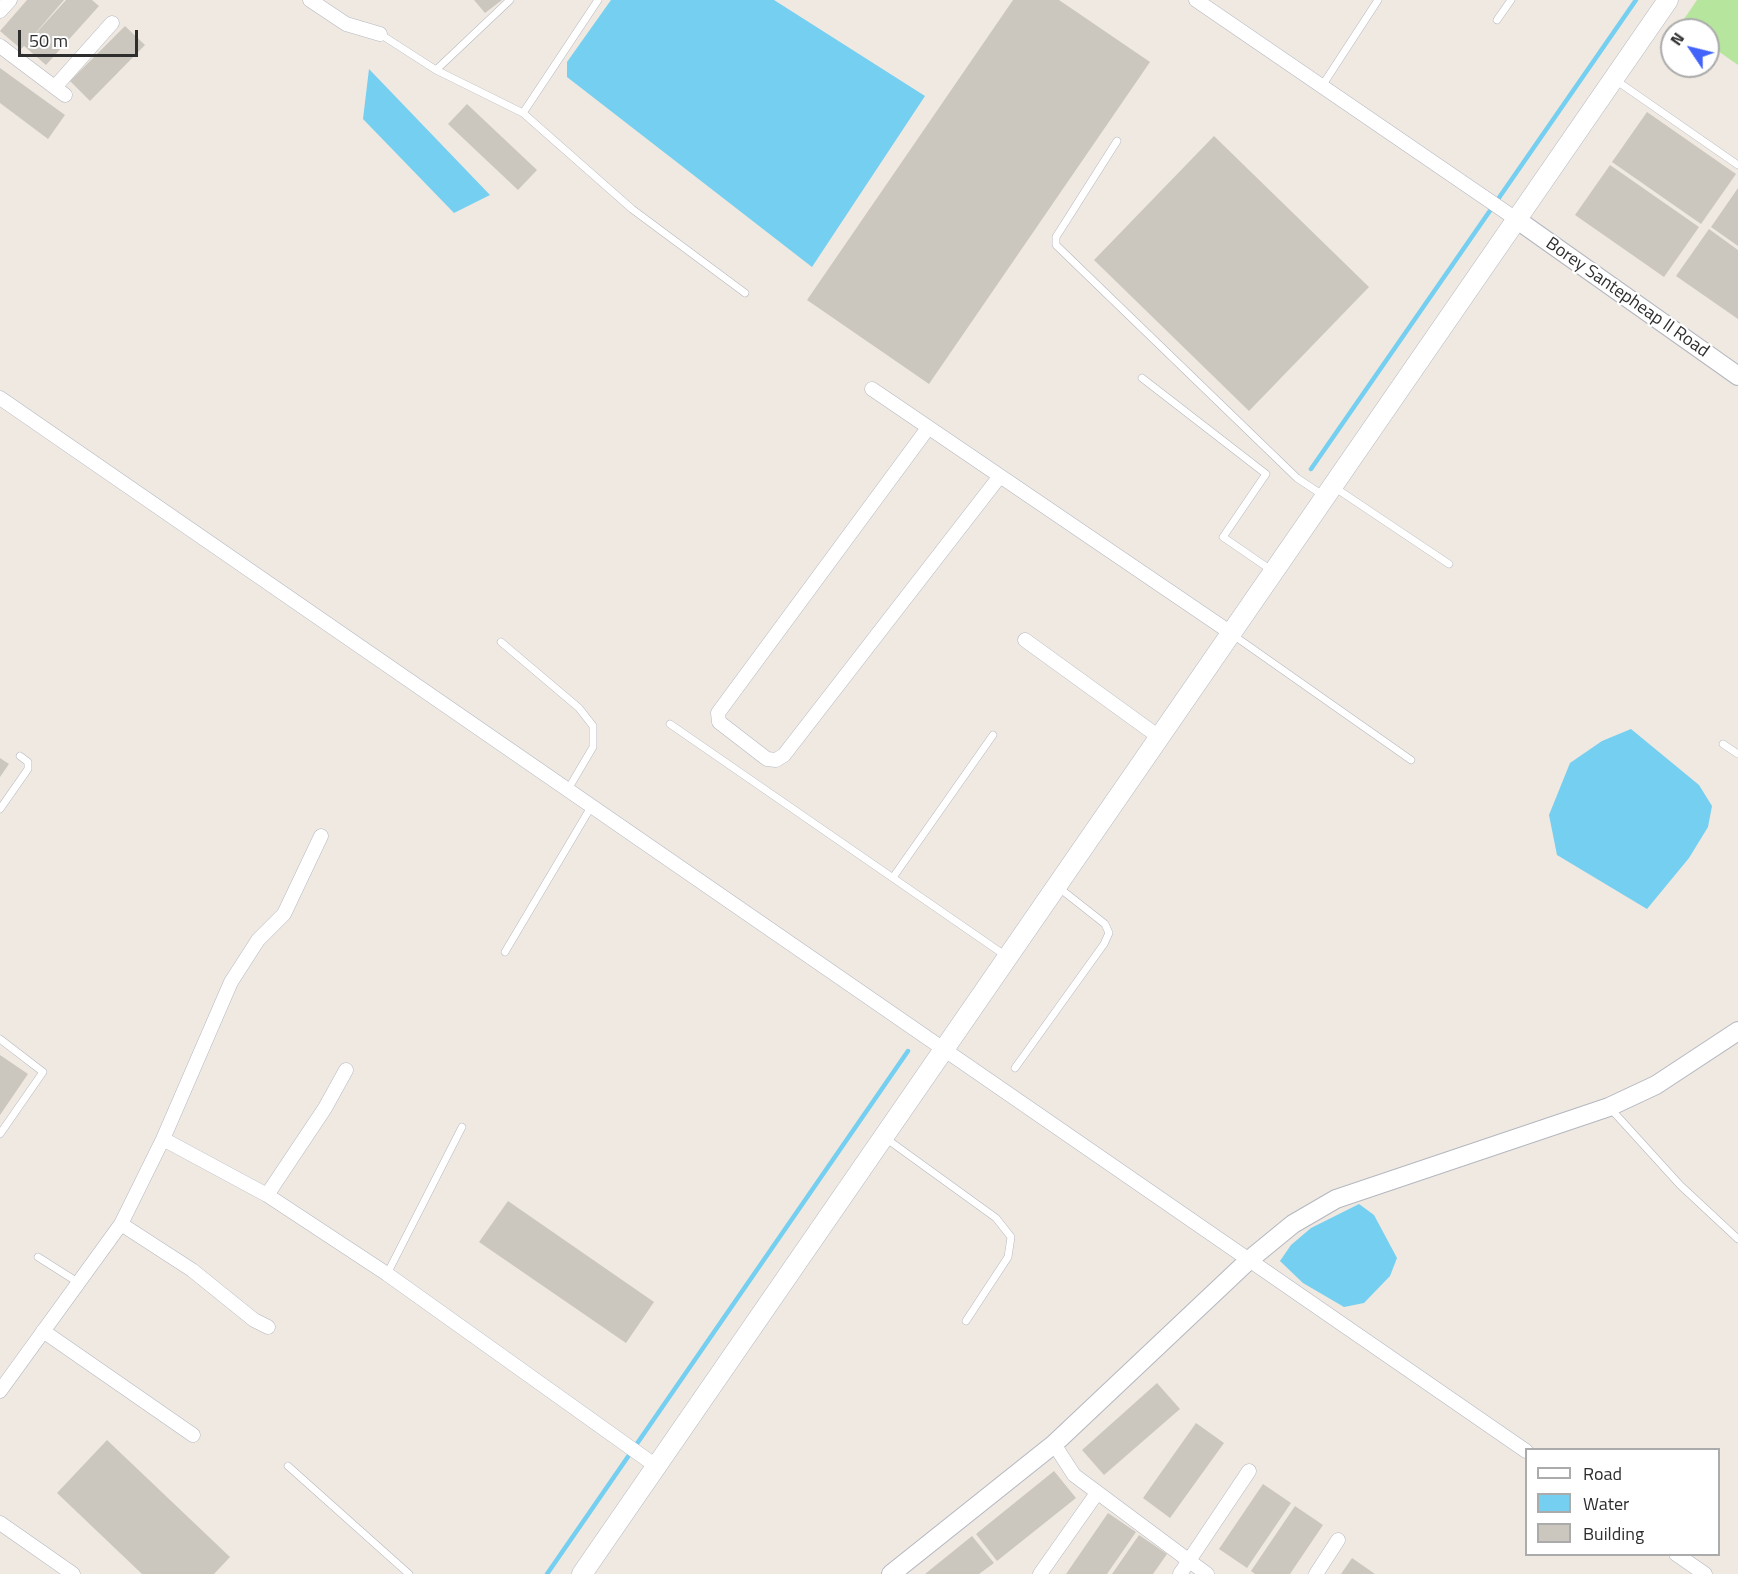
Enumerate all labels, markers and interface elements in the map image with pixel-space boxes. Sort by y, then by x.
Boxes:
scale bar [21,18,141,56]
north arrow [1660,18,1720,78]
text: 50 m [29,27,68,54]
text: N [1664,27,1690,50]
street label: Borey Santepheap II Road [1541,233,1713,363]
legend [1525,1448,1720,1556]
text: Road [1583,1460,1622,1487]
text: Water [1583,1490,1629,1517]
text: Building [1583,1520,1644,1547]

